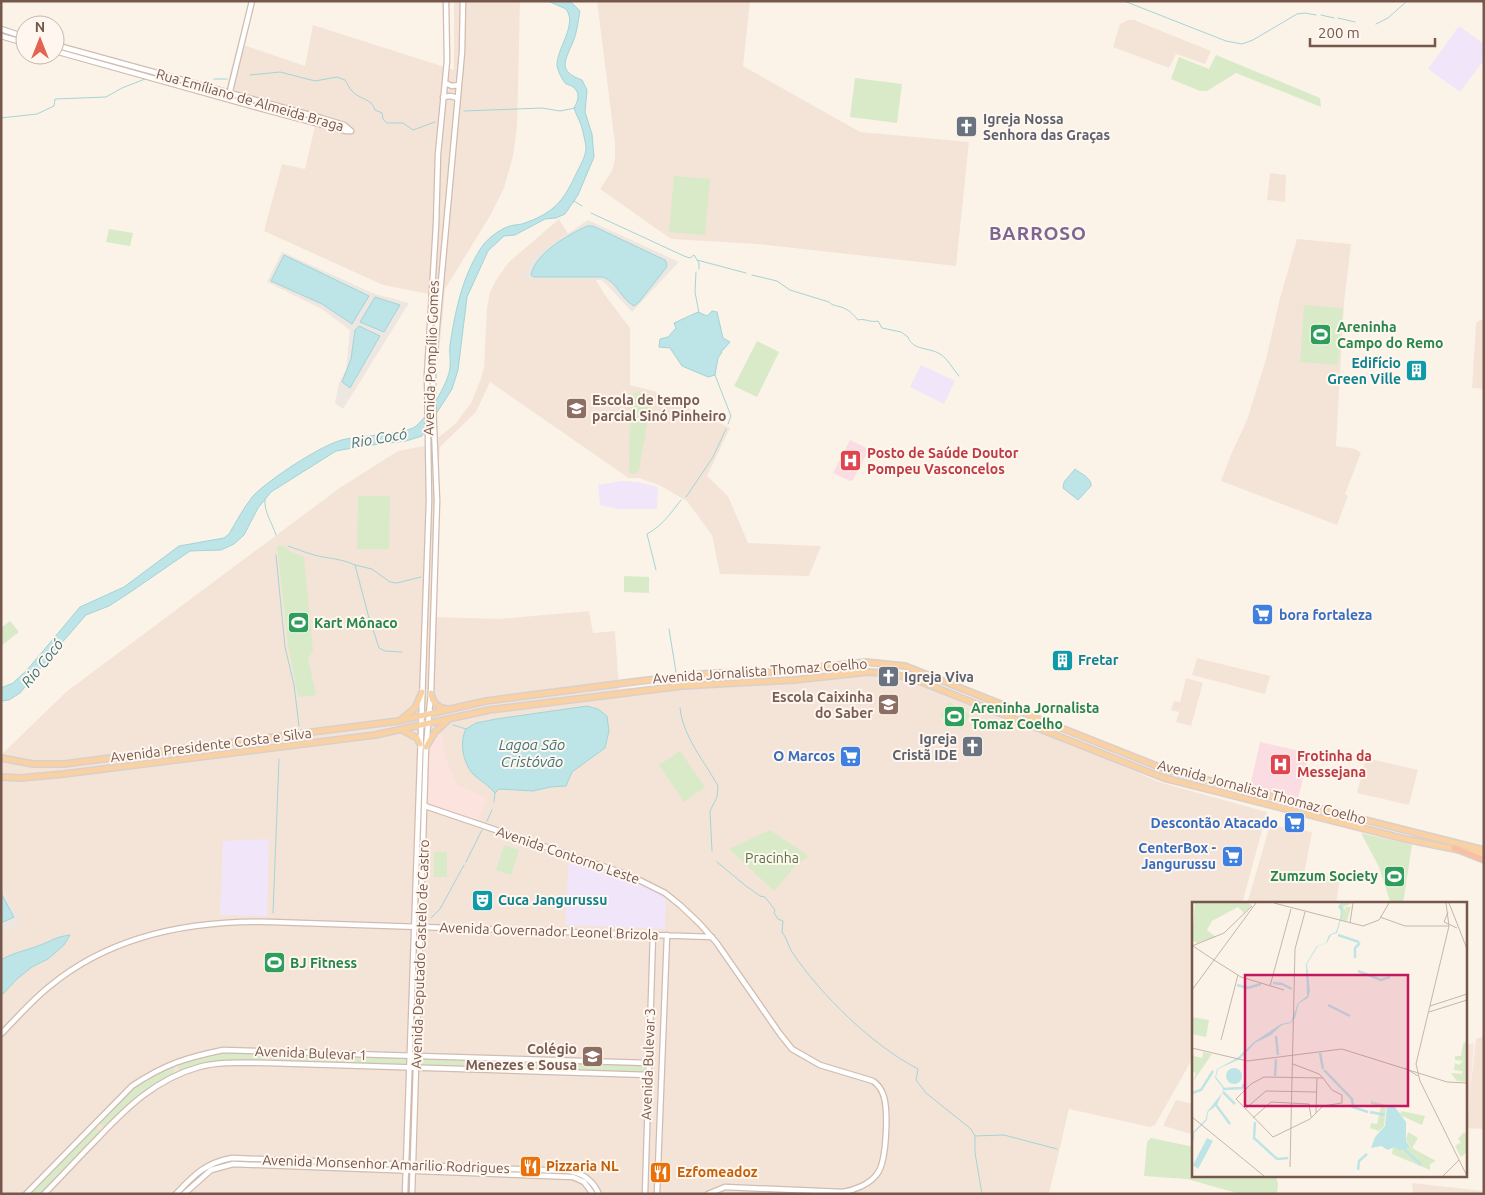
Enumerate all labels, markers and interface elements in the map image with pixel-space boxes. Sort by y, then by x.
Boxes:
north arrow [15,15,65,65]
scale bar [1310,15,1435,47]
text: N [35,19,45,35]
text: 200 m [1318,24,1360,41]
street label: Rua Emíliano de Almeida Braga [154,66,346,134]
place label: Igreja Nossa Senhora das Graças [983,111,1110,144]
church icon: Igreja Nossa Senhora das Graças [955,115,979,139]
district label: BARROSO [989,222,1087,244]
street label: Avenida Pompílio Gomes [420,280,442,436]
place label: Areninha Campo do Remo [1337,319,1443,351]
sports icon: Areninha Campo do Remo [1309,323,1333,347]
place label: Edifício Green Ville [1327,355,1401,387]
building icon: Edifício Green Ville [1405,359,1429,383]
place label: Escola de tempo parcial Sinó Pinheiro [592,392,727,424]
school or university icon: Escola de tempo parcial Sinó Pinheiro [564,396,588,420]
water label: Rio Cocó [350,425,408,451]
place label: Posto de Saúde Doutor Pompeu Vasconcelos [867,445,1019,477]
hospital icon: Posto de Saúde Doutor Pompeu Vasconcelos [839,449,863,473]
supermarket icon: bora fortaleza [1251,603,1275,627]
place label: bora fortaleza [1279,607,1372,623]
sports icon: Kart Mônaco [286,611,310,635]
place label: Kart Mônaco [314,615,398,631]
water label: Rio Cocó [18,636,66,690]
building icon: Fretar [1050,648,1074,672]
place label: Fretar [1078,652,1119,668]
street label: Avenida Jornalista Thomaz Coelho [652,656,868,686]
church icon: Igreja Viva [876,665,900,689]
place label: Igreja Viva [904,669,974,685]
place label: Escola Caixinha do Saber [772,689,873,721]
school or university icon: Escola Caixinha do Saber [877,693,901,717]
place label: Areninha Jornalista Tomaz Coelho [971,700,1099,732]
sports icon: Areninha Jornalista Tomaz Coelho [943,704,967,728]
street label: Avenida Presidente Costa e Silva [109,725,313,765]
place label: Igreja Cristã IDE [892,731,957,763]
church icon: Igreja Cristã IDE [961,735,985,759]
water label: Lagoa São Cristóvão [499,736,565,770]
supermarket icon: O Marcos [839,744,863,768]
place label: O Marcos [773,748,835,764]
place label: Frotinha da Messejana [1297,748,1372,780]
hospital icon: Frotinha da Messejana [1269,752,1293,776]
street label: Avenida Jornalista Thomaz Coelho [1156,756,1368,828]
supermarket icon: Descontão Atacado [1282,811,1306,835]
place label: Descontão Atacado [1150,815,1278,831]
street label: Avenida Contorno Leste [494,823,642,887]
street label: Avenida Deputado Castelo de Castro [408,839,432,1069]
place label: CenterBox - Jangurussu [1138,840,1216,872]
supermarket icon: CenterBox - Jangurussu [1220,844,1244,868]
park label: Pracinha [745,850,799,866]
sports icon: Zumzum Society [1382,864,1406,888]
place label: Zumzum Society [1270,868,1379,884]
theatre icon: Cuca Jangurussu [470,888,494,912]
place label: Cuca Jangurussu [498,892,607,908]
inset map [1192,902,1468,1178]
street label: Avenida Governador Leonel Brizola [439,919,659,943]
sports icon: BJ Fitness [262,951,286,975]
place label: BJ Fitness [290,955,358,971]
street label: Avenida Bulevar 3 [638,1008,658,1120]
place label: Colégio Menezes e Sousa [465,1041,577,1073]
street label: Avenida Bulevar 1 [255,1043,367,1063]
school or university icon: Colégio Menezes e Sousa [581,1045,605,1069]
street label: Avenida Monsenhor Amarilio Rodrigues [262,1152,510,1176]
restaurant icon: Pizzaria NL [518,1154,542,1178]
place label: Pizzaria NL [546,1158,619,1174]
restaurant icon: Ezfomeadoz [649,1160,673,1184]
place label: Ezfomeadoz [677,1164,758,1180]

